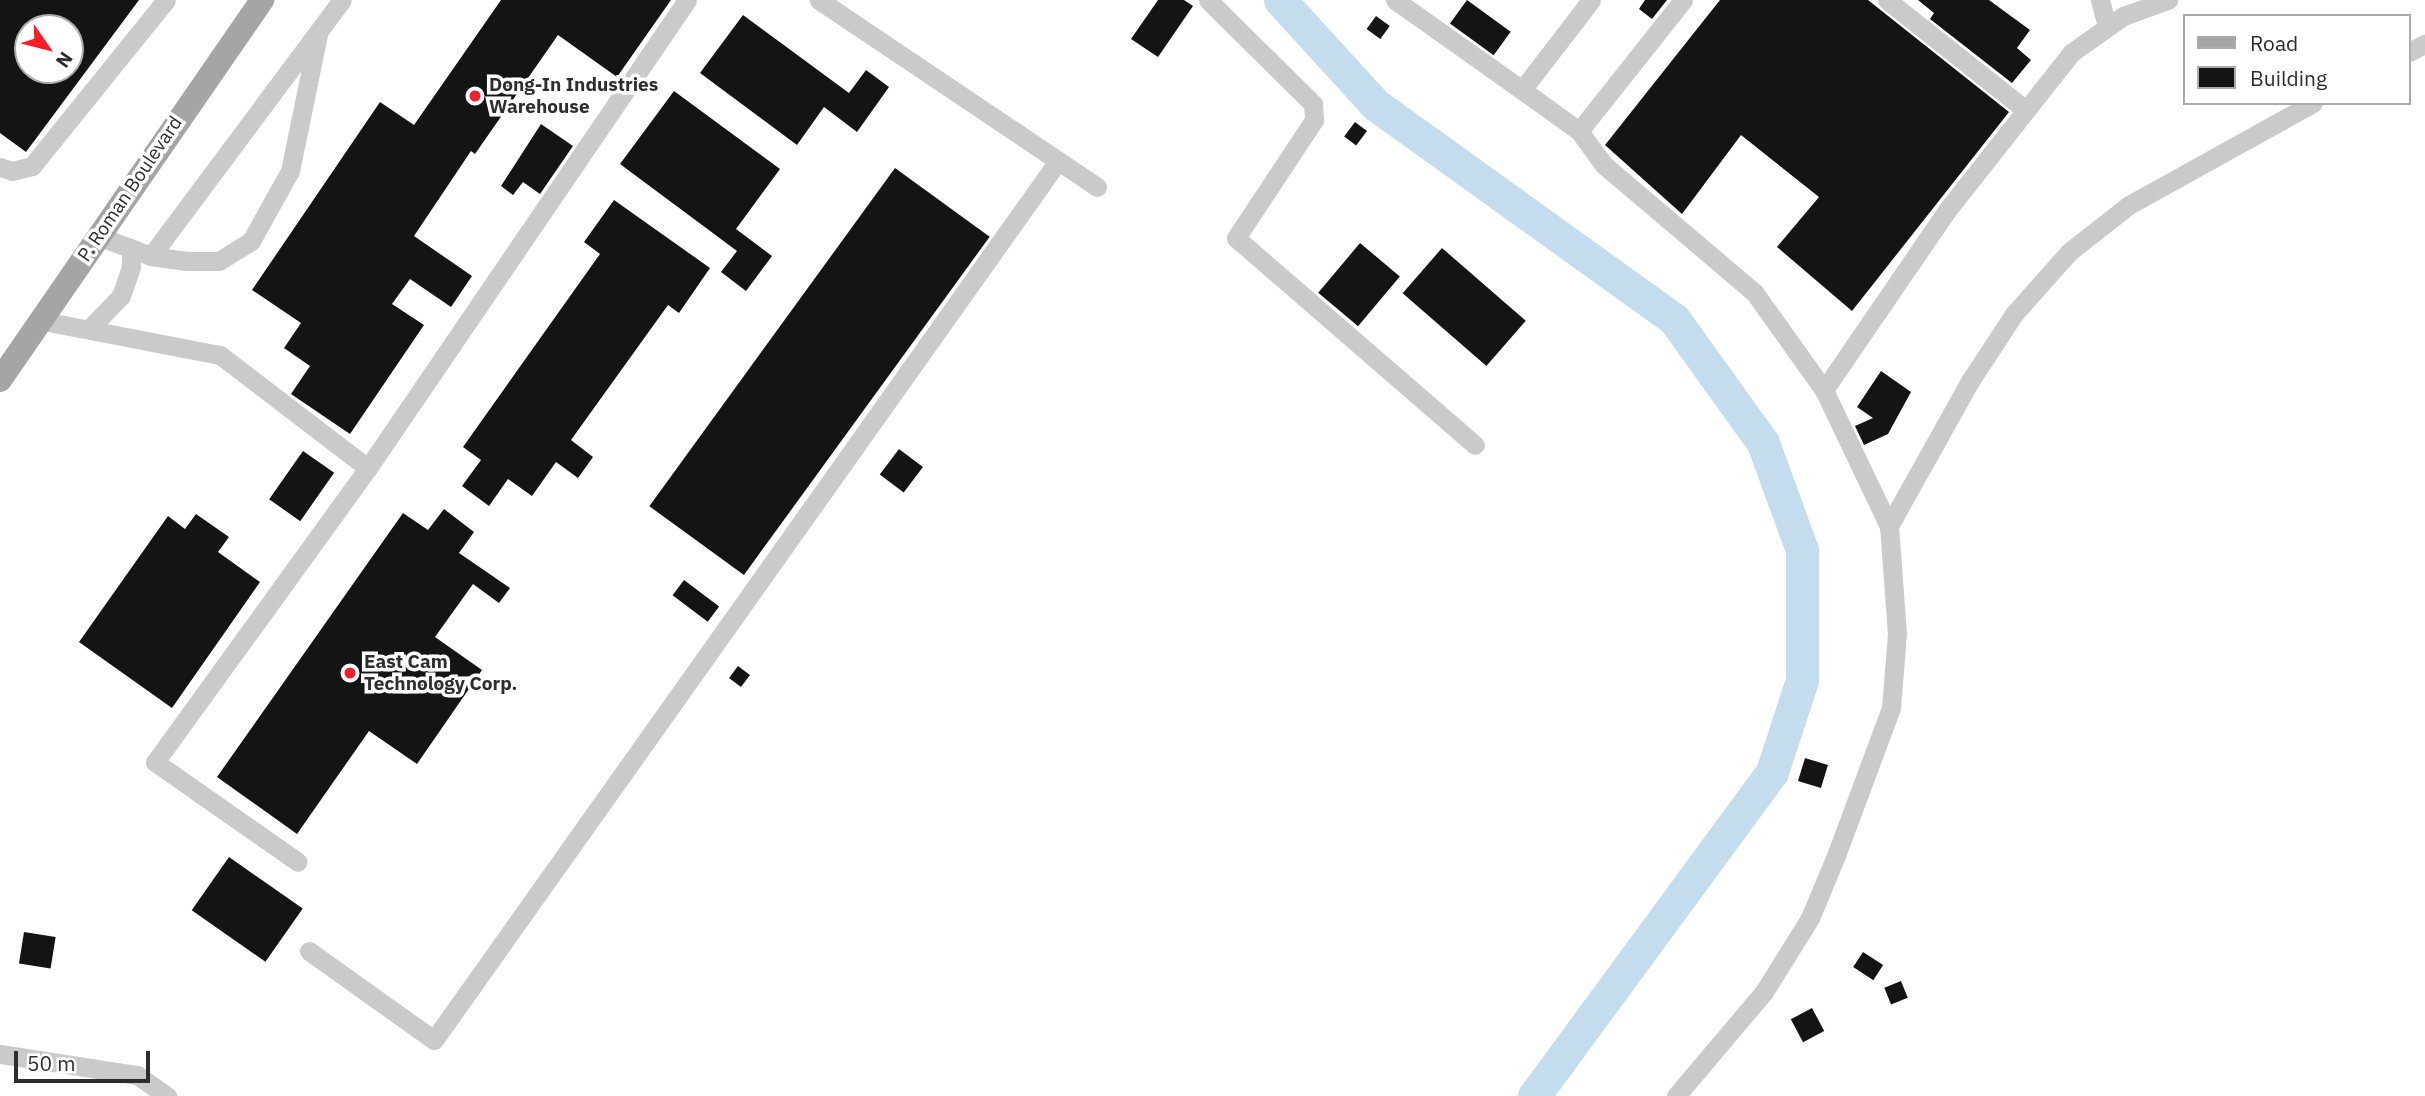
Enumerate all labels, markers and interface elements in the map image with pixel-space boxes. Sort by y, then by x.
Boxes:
north arrow [14,14,84,84]
legend [2184,14,2411,105]
text: Road [2250,29,2298,57]
text: N [51,47,78,72]
text: Building [2250,64,2327,92]
place label: Dong-In Industries Warehouse [489,74,658,118]
marker: Dong-In Industries Warehouse [467,88,483,104]
street label: P. Roman Boulevard [73,112,187,266]
place label: East Cam Technology Corp. [364,651,517,695]
marker: East Cam Technology Corp. [342,665,358,681]
scale bar [18,1036,154,1080]
text: 50 m [27,1049,76,1077]

